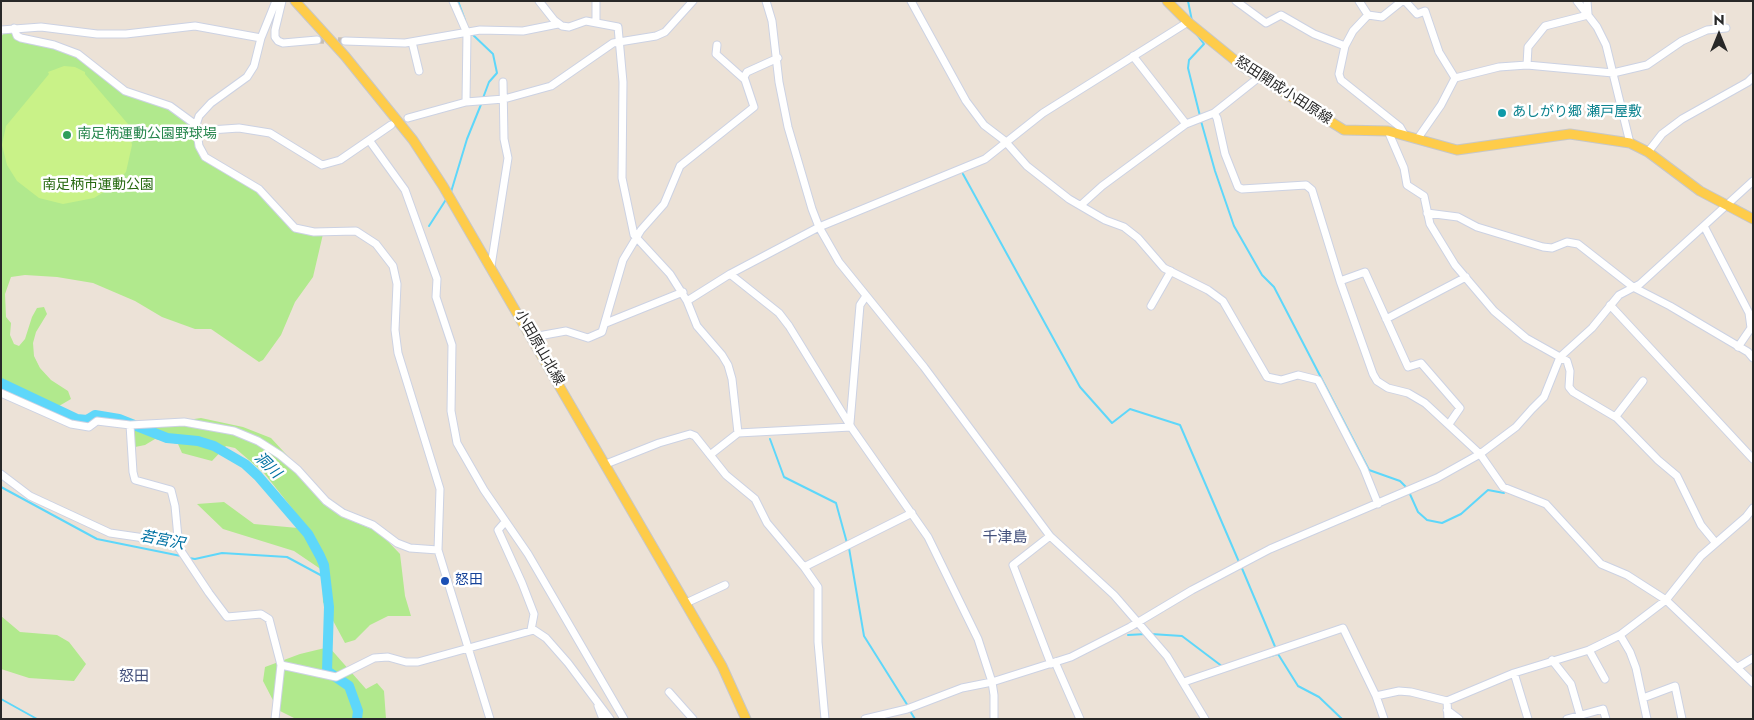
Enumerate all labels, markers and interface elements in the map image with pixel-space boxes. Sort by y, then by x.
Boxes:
north arrow [1694,10,1744,60]
text: N [1713,10,1725,30]
street label: 怒田開成小田原線 [1231,53,1335,129]
place label: あしがり郷 瀬戸屋敷 [1512,105,1642,121]
marker: あしがり郷 瀬戸屋敷 [1496,107,1508,119]
place label: 南足柄運動公園野球場 [77,127,217,143]
marker: 南足柄運動公園野球場 [61,129,73,141]
park label: 南足柄市運動公園 [42,178,154,194]
street label: 小田原山北線 [511,307,567,389]
water label: 洞川 [250,449,284,483]
water label: 若宮沢 [138,528,186,554]
district label: 千津島 [983,529,1027,547]
place label: 怒田 [455,573,483,589]
marker: 怒田 [439,575,451,587]
district label: 怒田 [119,668,149,686]

